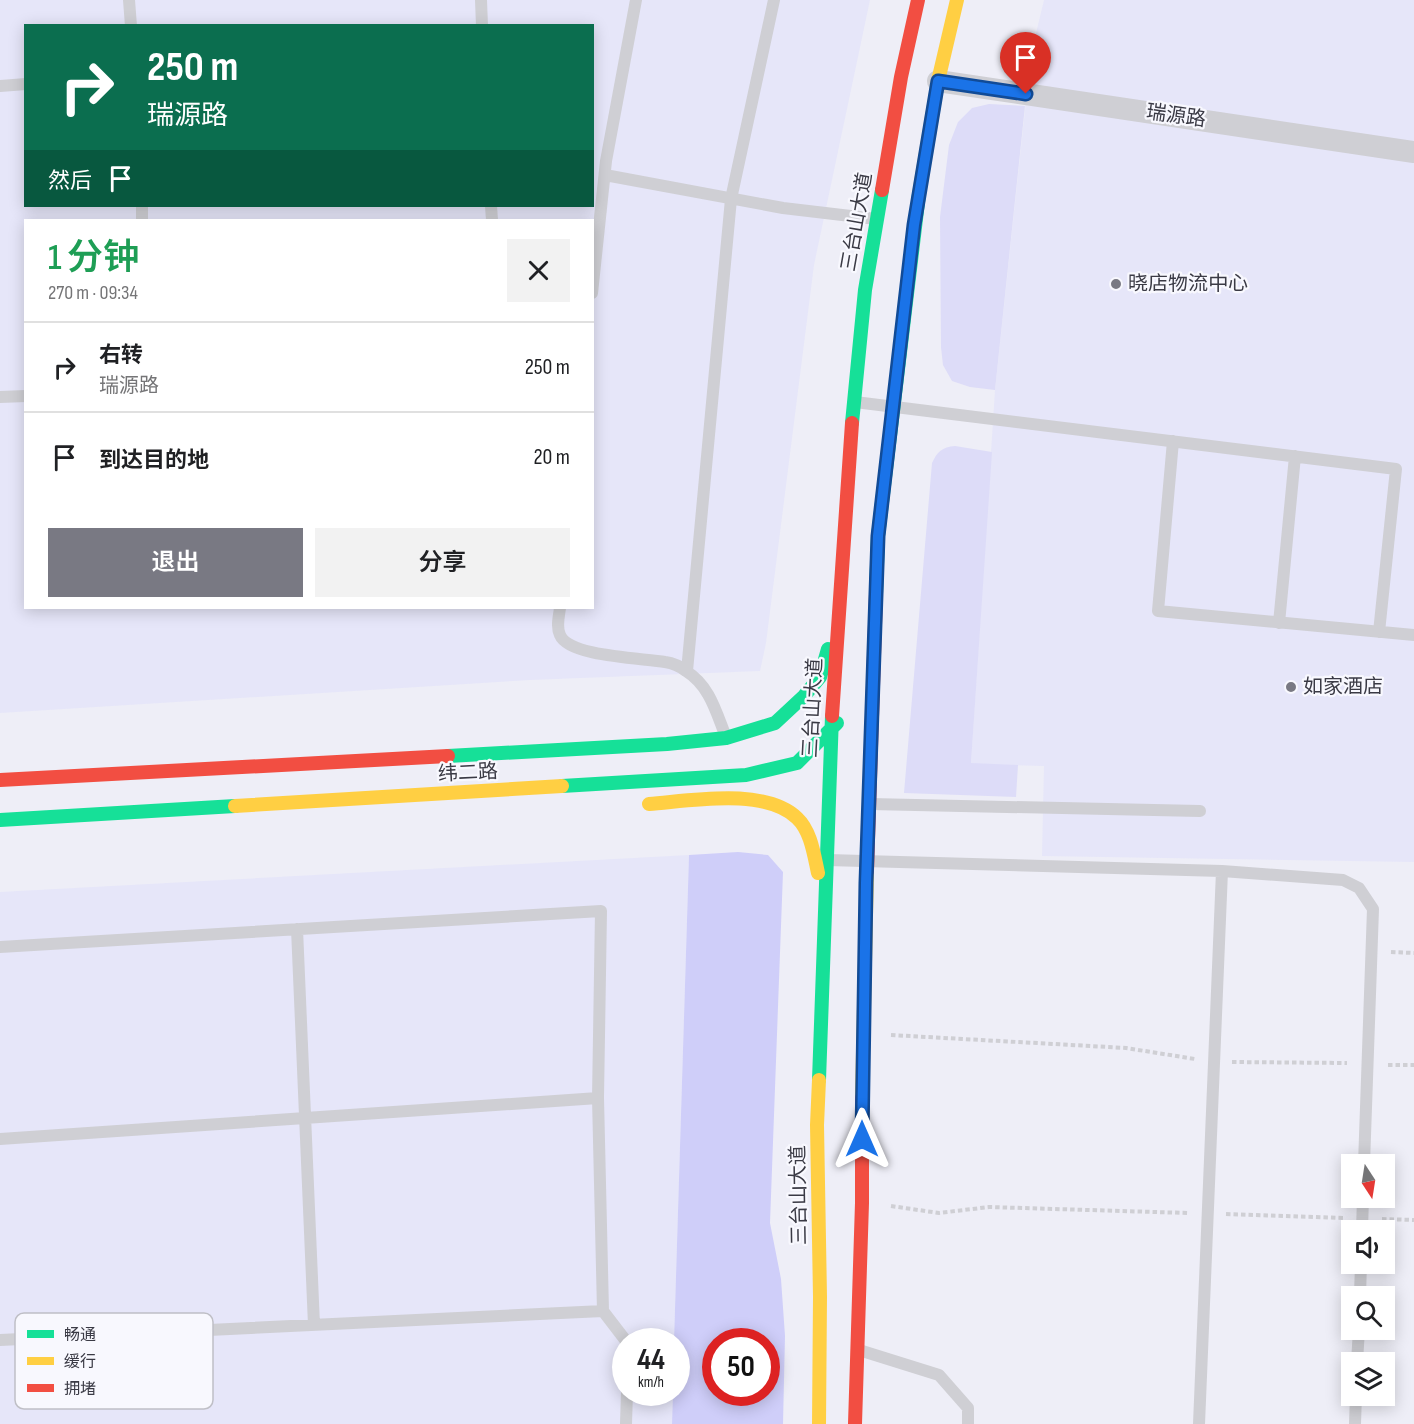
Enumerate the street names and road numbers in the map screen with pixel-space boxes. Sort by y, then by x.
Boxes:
street label: 瑞源路 [1145,100,1207,132]
street label: 三台山大道 [836,171,878,273]
street label: 三台山大道 [798,657,828,759]
street label: 纬二路 [437,759,499,787]
street label: 三台山大道 [786,1145,812,1245]

